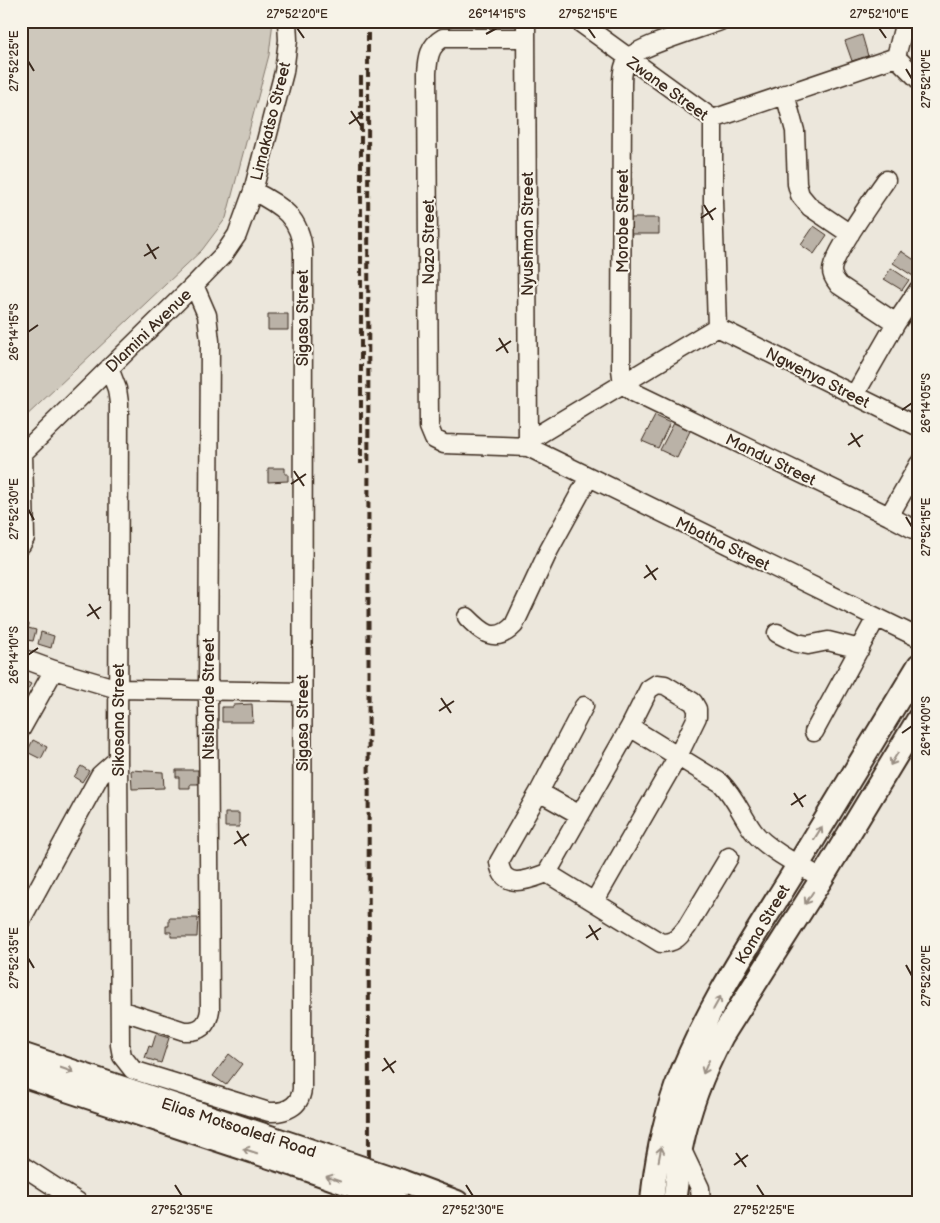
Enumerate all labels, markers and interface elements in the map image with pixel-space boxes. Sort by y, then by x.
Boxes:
text: 27°52'20"E [266,7,328,22]
text: 26°14'15"S [468,7,526,22]
text: 27°52'15"E [558,7,618,22]
text: 27°52'10"E [849,7,909,22]
text: 27°52'25"E [7,30,22,92]
text: 27°52'10"E [919,49,934,109]
street label: Zwane Street [622,53,712,125]
street label: Limakatso Street [248,60,295,183]
street label: Morobe Street [614,169,633,273]
street label: Nyushman Street [519,172,538,296]
street label: Nazo Street [420,199,439,285]
street label: Sigasa Street [294,270,313,366]
street label: Dlamini Avenue [102,285,196,377]
text: 26°14'15"S [7,303,22,361]
street label: Ngwenya Street [762,344,873,413]
text: 26°14'05"S [919,373,934,433]
street label: Mandu Street [722,430,819,490]
text: 27°52'30"E [7,478,22,540]
text: 27°52'15"E [919,497,934,557]
street label: Mbatha Street [672,513,773,575]
text: 26°14'10"S [7,626,22,684]
street label: Ntsibande Street [200,638,219,760]
street label: Sikosana Street [110,663,129,777]
street label: Sigasa Street [294,675,313,771]
text: 26°14'00"S [919,696,934,756]
one-way arrow [888,752,898,766]
one-way arrow [813,826,823,840]
street label: Koma Street [732,881,795,968]
one-way arrow [804,891,814,905]
text: 27°52'35"E [7,927,22,989]
text: 27°52'20"E [919,945,934,1007]
one-way arrow [712,995,722,1010]
one-way arrow [701,1059,711,1074]
one-way arrow [59,1066,75,1075]
street label: Elias Motsoaledi Road [159,1094,318,1162]
one-way arrow [243,1146,259,1155]
one-way arrow [656,1146,665,1162]
one-way arrow [326,1174,341,1183]
text: 27°52'35"E [151,1203,213,1218]
text: 27°52'30"E [442,1203,504,1218]
text: 27°52'25"E [733,1203,795,1218]

